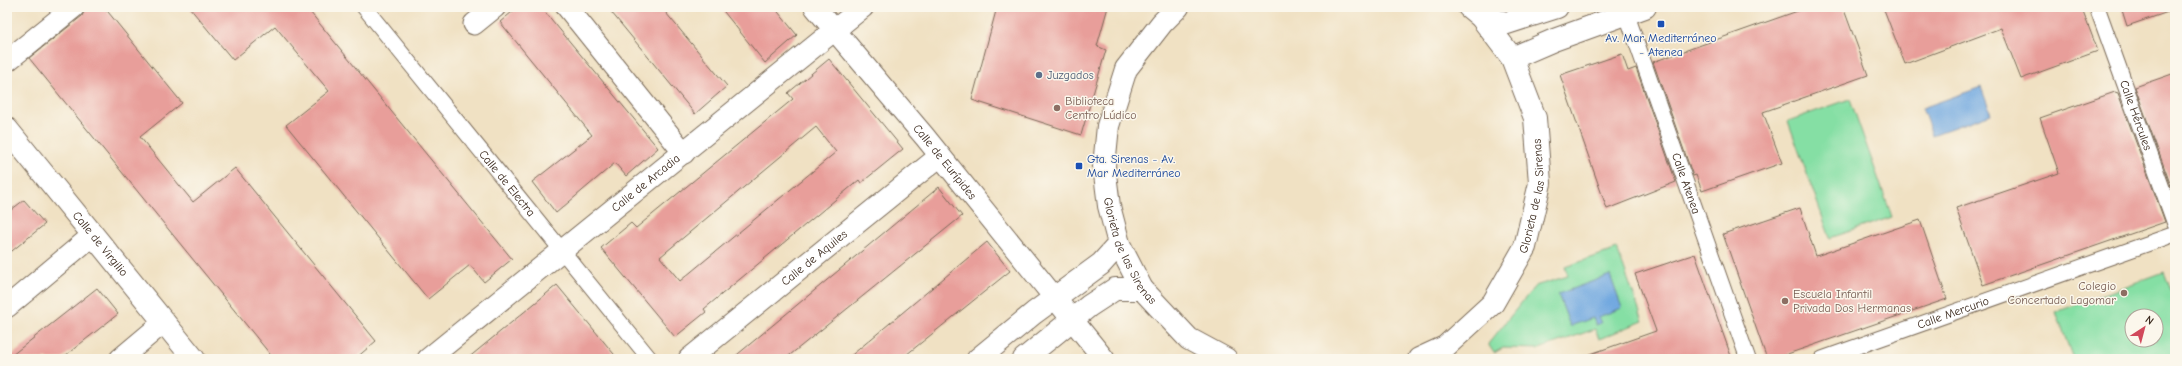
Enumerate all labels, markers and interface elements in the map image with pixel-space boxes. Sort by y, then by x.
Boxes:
marker: Av. Mar Mediterráneo - Atenea [1656,19,1666,29]
place label: Av. Mar Mediterráneo - Atenea [1605,31,1717,59]
place label: Juzgados [1047,68,1094,82]
marker: Juzgados [1034,70,1044,80]
street label: Calle Hércules [2117,78,2155,152]
place label: Biblioteca Centro Lúdico [1065,94,1137,122]
marker: Biblioteca Centro Lúdico [1052,103,1062,113]
street label: Calle de Eurípides [910,121,979,202]
street label: Glorieta de las Sirenas [1516,138,1547,256]
street label: Calle de Electra [476,147,538,219]
street label: Calle de Arcadia [609,151,683,215]
street label: Calle Atenea [1669,151,1703,216]
place label: Gta. Sirenas - Av. Mar Mediterráneo [1087,152,1181,180]
marker: Gta. Sirenas - Av. Mar Mediterráneo [1074,161,1084,171]
street label: Glorieta de las Sirenas [1101,197,1159,307]
street label: Calle de Virgilio [70,208,131,279]
street label: Calle de Aquiles [778,227,850,289]
place label: Colegio Concertado Lagomar [2008,279,2116,307]
place label: Escuela Infantil Privada Dos Hermanas [1793,287,1911,315]
marker: Colegio Concertado Lagomar [2119,288,2129,298]
street label: Calle Mercurio [1915,293,1991,332]
marker: Escuela Infantil Privada Dos Hermanas [1780,296,1790,306]
north arrow [2124,308,2164,348]
text: N [2143,313,2156,328]

